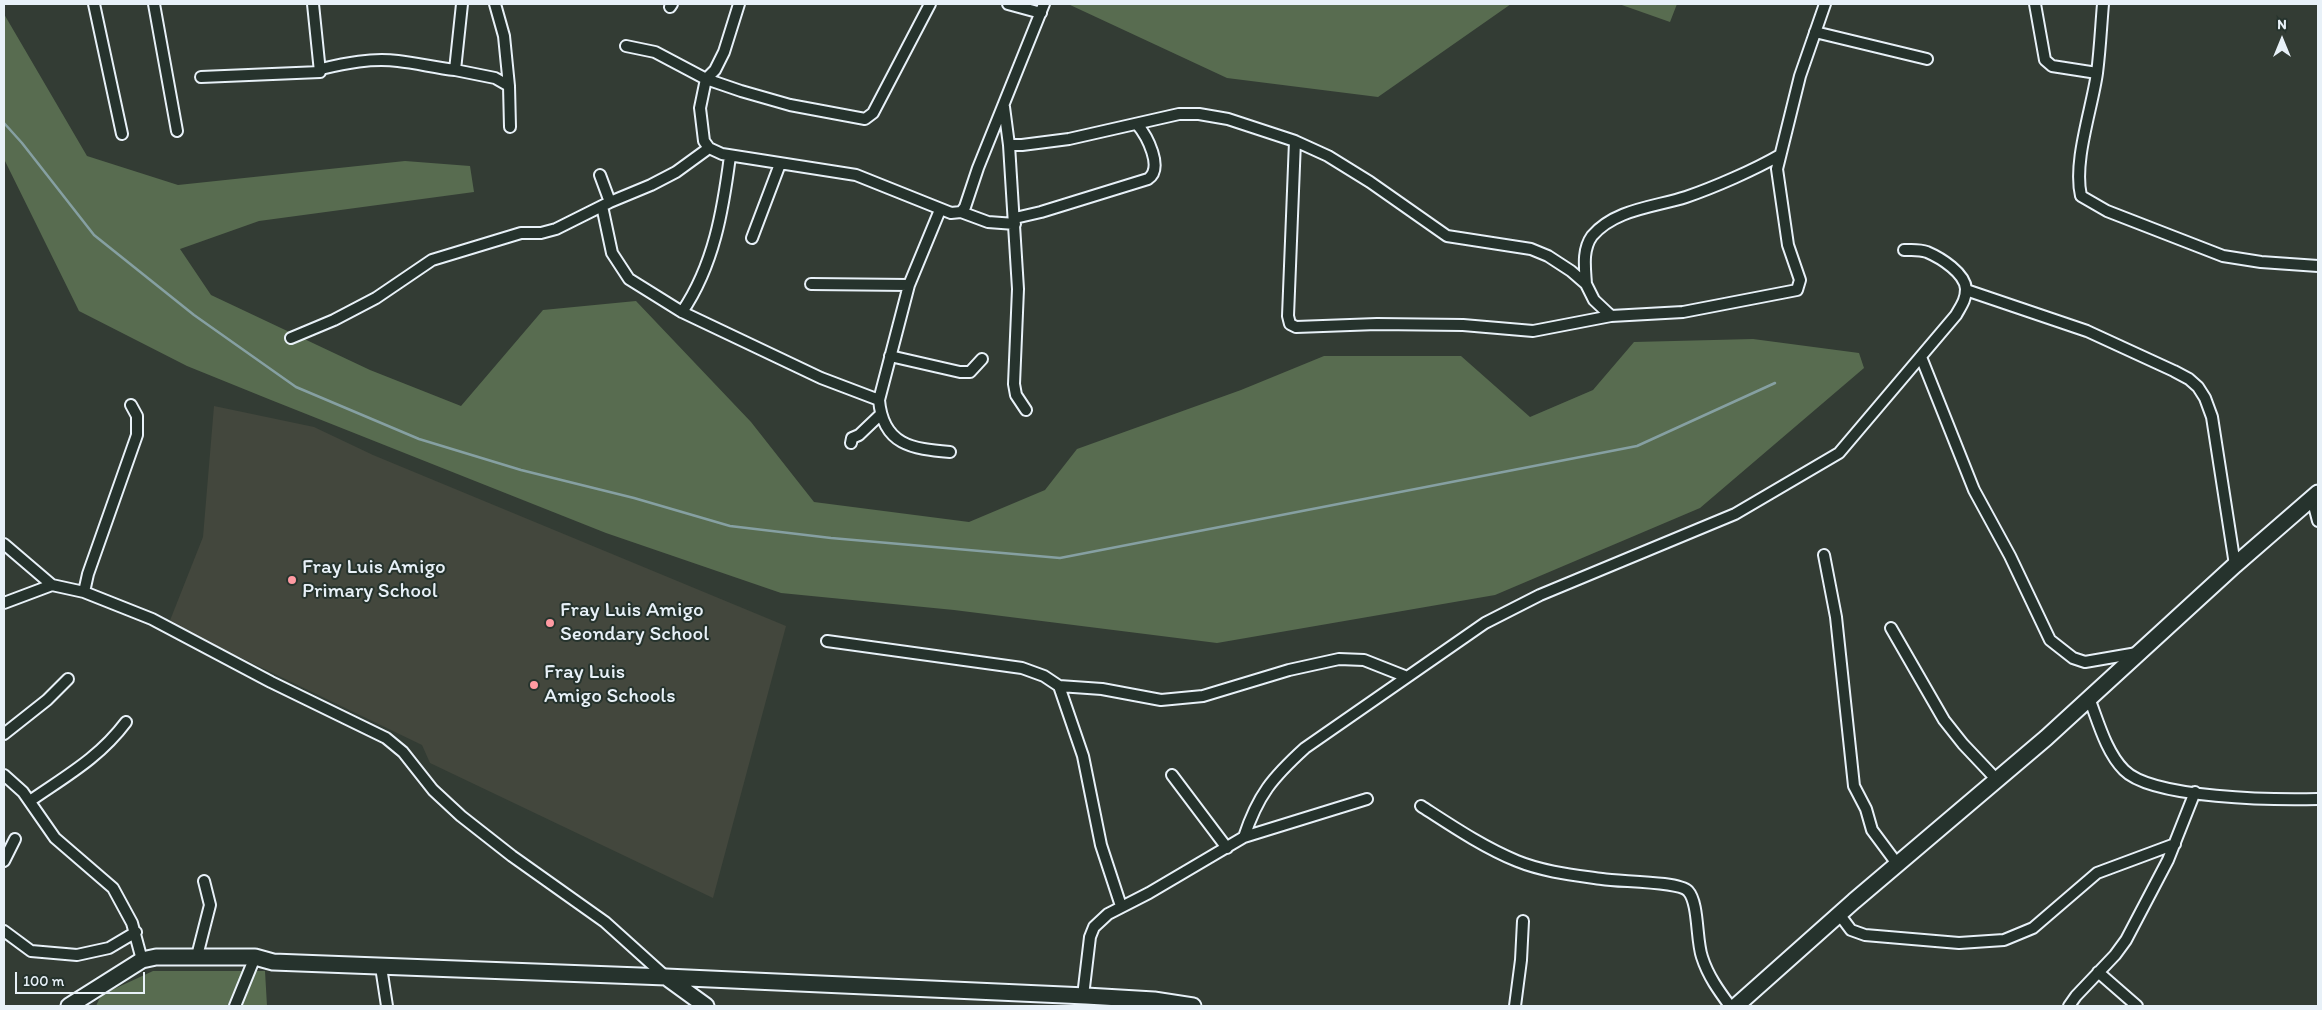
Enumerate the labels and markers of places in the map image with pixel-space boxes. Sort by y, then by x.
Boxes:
place label: Fray Luis Amigo Primary School [302,555,446,605]
marker: Fray Luis Amigo Primary School [286,574,298,586]
place label: Fray Luis Amigo Seondary School [560,598,709,648]
marker: Fray Luis Amigo Seondary School [544,617,556,629]
place label: Fray Luis Amigo Schools [544,660,676,710]
marker: Fray Luis Amigo Schools [528,679,540,691]

